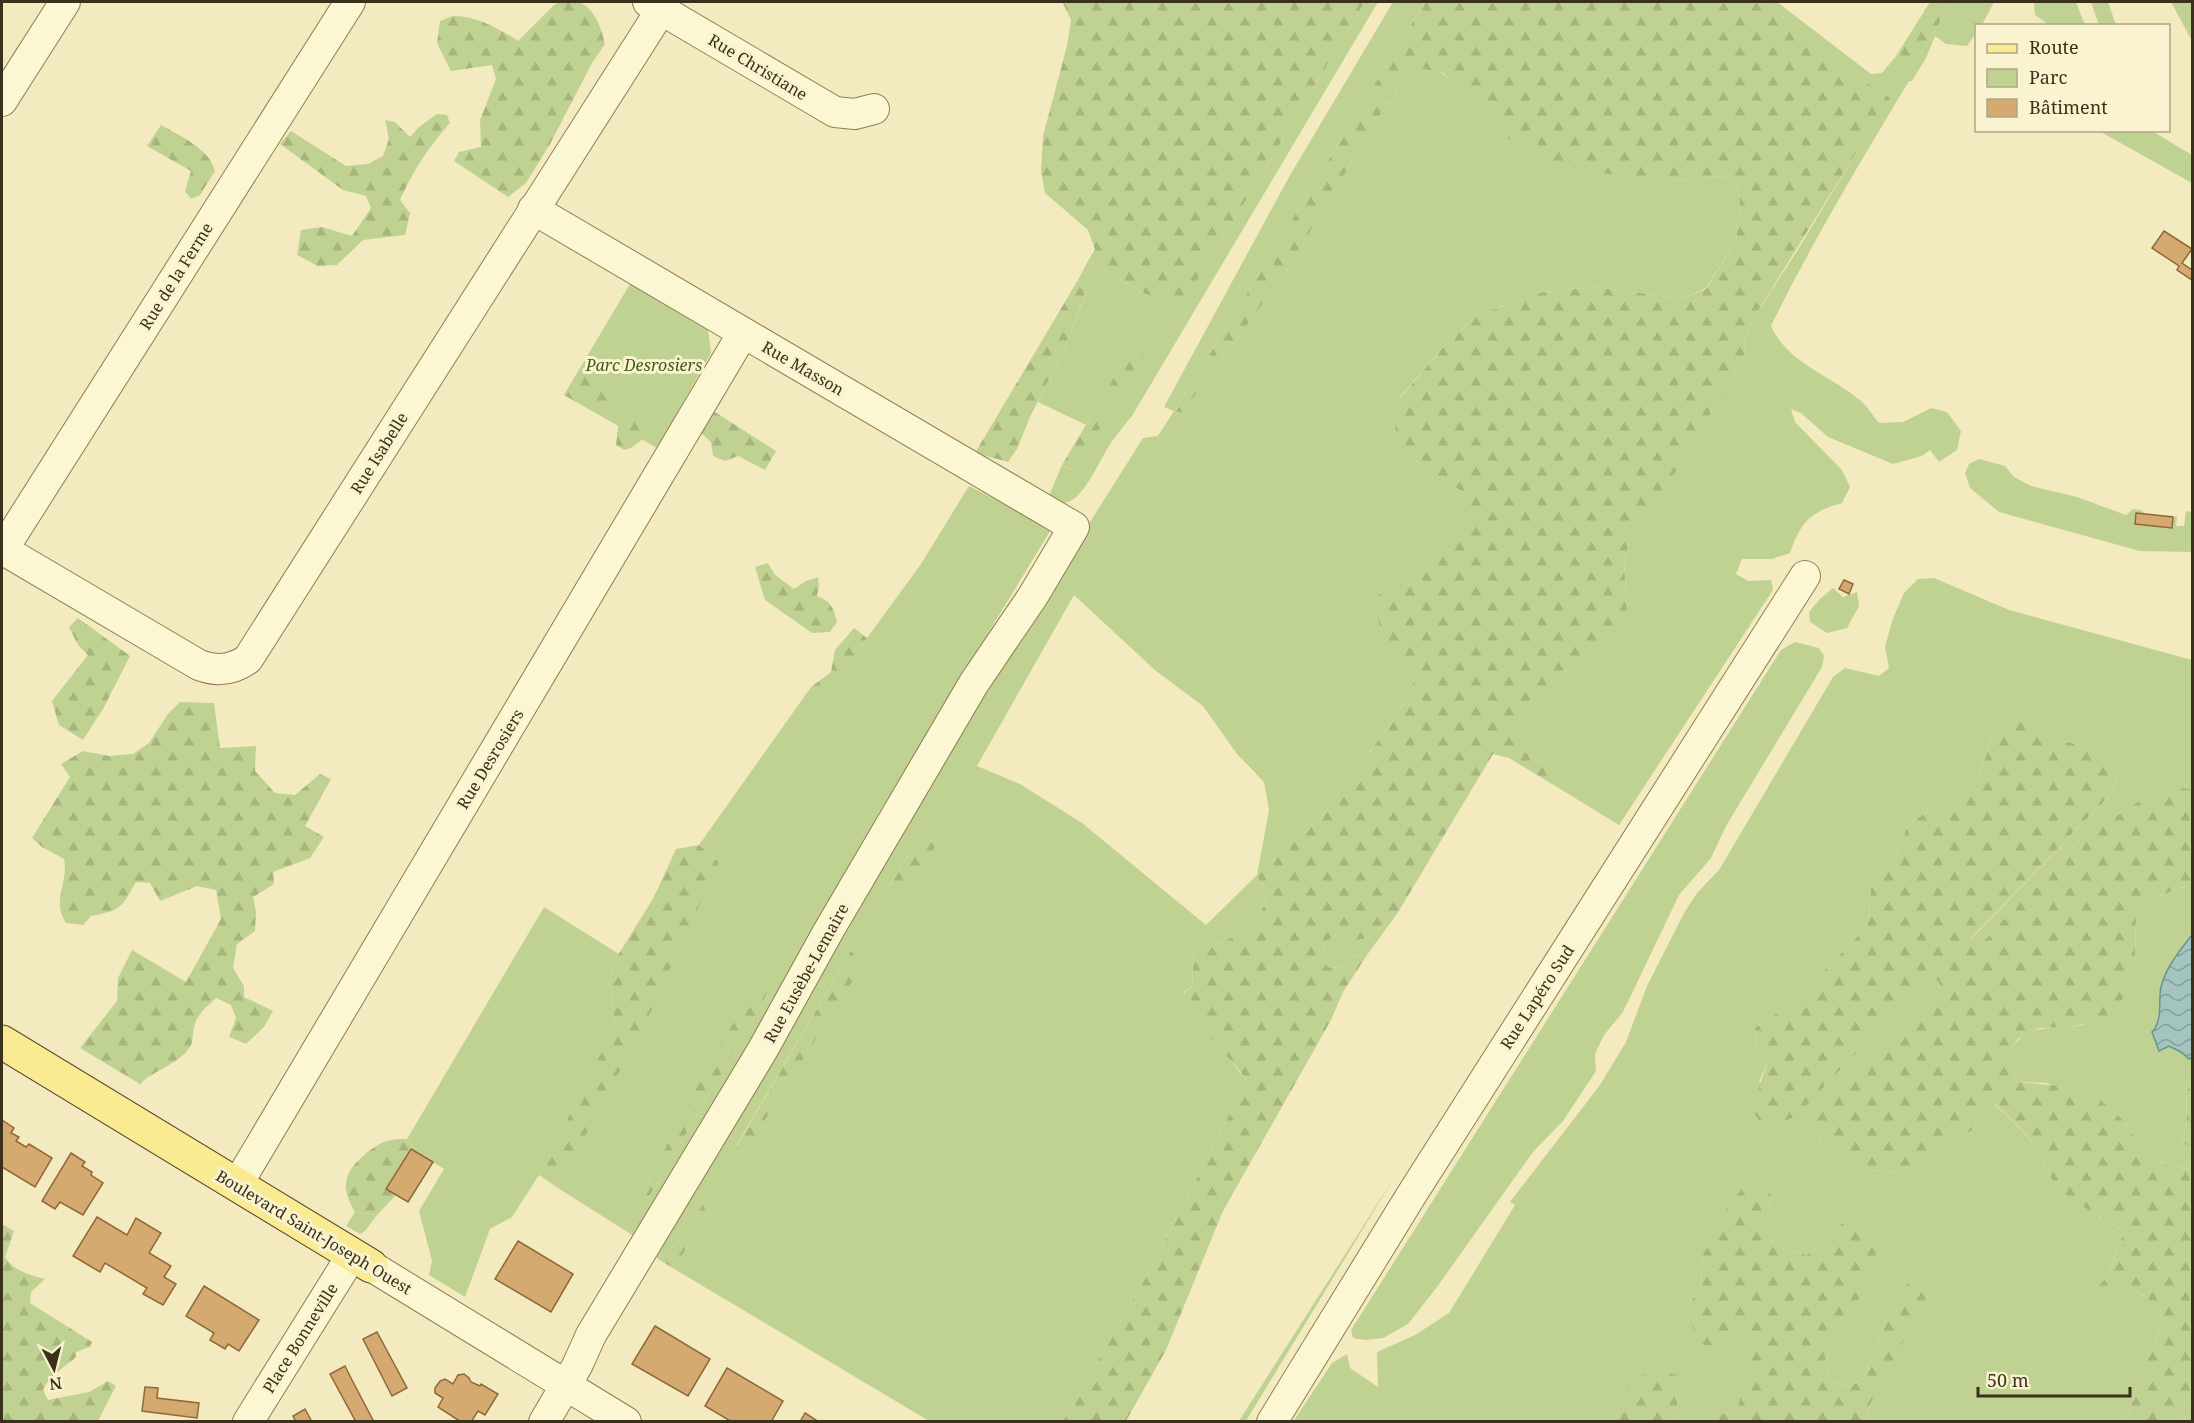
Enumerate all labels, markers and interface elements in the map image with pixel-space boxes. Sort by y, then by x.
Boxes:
legend [1975,24,2170,132]
street label: Rue Christiane [704,29,812,105]
text: Route [2029,35,2079,59]
text: Parc [2029,65,2067,89]
text: Bâtiment [2029,95,2108,119]
street label: Rue de la Ferme [134,218,218,334]
street label: Rue Masson [758,336,848,400]
park label: Parc Desrosiers [585,354,702,376]
street label: Rue Isabelle [345,408,413,498]
street label: Rue Desrosiers [451,705,529,813]
street label: Rue Eusèbe-Lemaire [758,899,854,1047]
street label: Rue Lapéro Sud [1495,940,1579,1053]
street label: Boulevard Saint-Joseph Ouest [212,1165,417,1300]
street label: Place Bonneville [257,1279,343,1397]
north arrow [24,1339,84,1399]
scale bar [1978,1360,2130,1398]
text: 50 m [1987,1368,2029,1392]
text: N [48,1372,63,1396]

